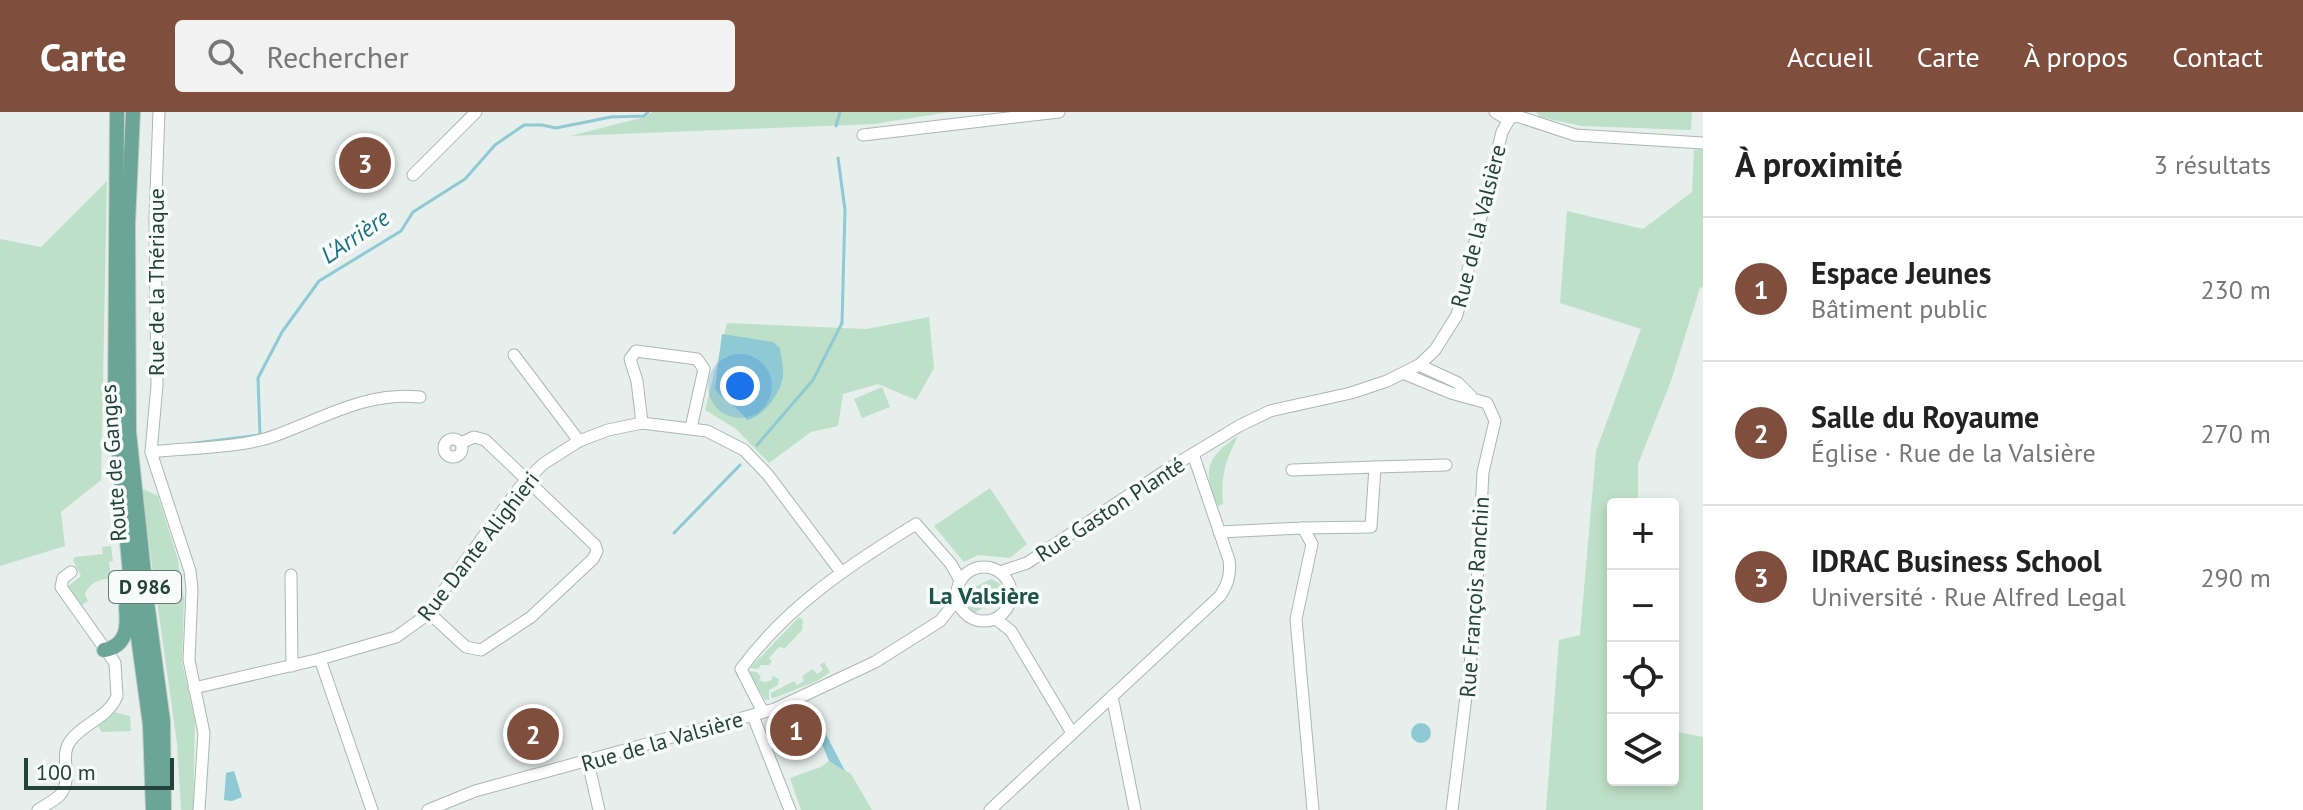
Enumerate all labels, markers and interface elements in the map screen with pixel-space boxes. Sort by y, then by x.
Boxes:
search box [175,20,735,92]
text: Carte [40,32,127,81]
icon: search [203,34,247,78]
text: Rechercher [267,37,409,76]
text: Accueil [1787,38,1873,75]
text: Carte [1917,38,1980,75]
text: À propos [2024,38,2128,75]
text: Contact [2172,38,2263,75]
pin: 3 [339,133,391,193]
street label: Rue de la Valsière [1444,142,1512,310]
text: À proximité [1735,142,1903,186]
text: 3 résultats [2154,148,2271,181]
street label: Rue de la Thériaque [142,188,170,376]
water label: L'Arrière [315,202,395,270]
text: Espace Jeunes [1811,253,1991,292]
text: 1 [1754,273,1768,306]
text: 230 m [2200,273,2271,306]
text: Bâtiment public [1811,292,1988,325]
your location [720,366,760,406]
street label: Route de Ganges [94,383,132,543]
text: Salle du Royaume [1811,397,2039,436]
text: 2 [1754,417,1768,450]
text: 270 m [2200,417,2271,450]
text: Église · Rue de la Valsière [1811,436,2096,469]
street label: Rue Gaston Planté [1030,450,1190,568]
street label: Rue Dante Alighieri [411,466,545,626]
street label: Rue François Ranchin [1453,496,1495,698]
map controls [1607,498,1679,786]
button: + [1607,498,1679,570]
text: IDRAC Business School [1811,541,2102,580]
text: 3 [1754,561,1768,594]
text: 290 m [2200,561,2271,594]
button: − [1607,570,1679,642]
road number: D 986 [109,571,181,603]
district label: La Valsière [928,580,1040,611]
text: Université · Rue Alfred Legal [1811,580,2126,613]
button: locate [1607,642,1679,714]
pin: 1 [770,700,822,760]
pin: 2 [507,704,559,764]
street label: Rue de la Valsière [578,705,746,777]
button: layers [1607,714,1679,786]
scale bar [24,754,174,790]
text: 100 m [36,758,96,786]

